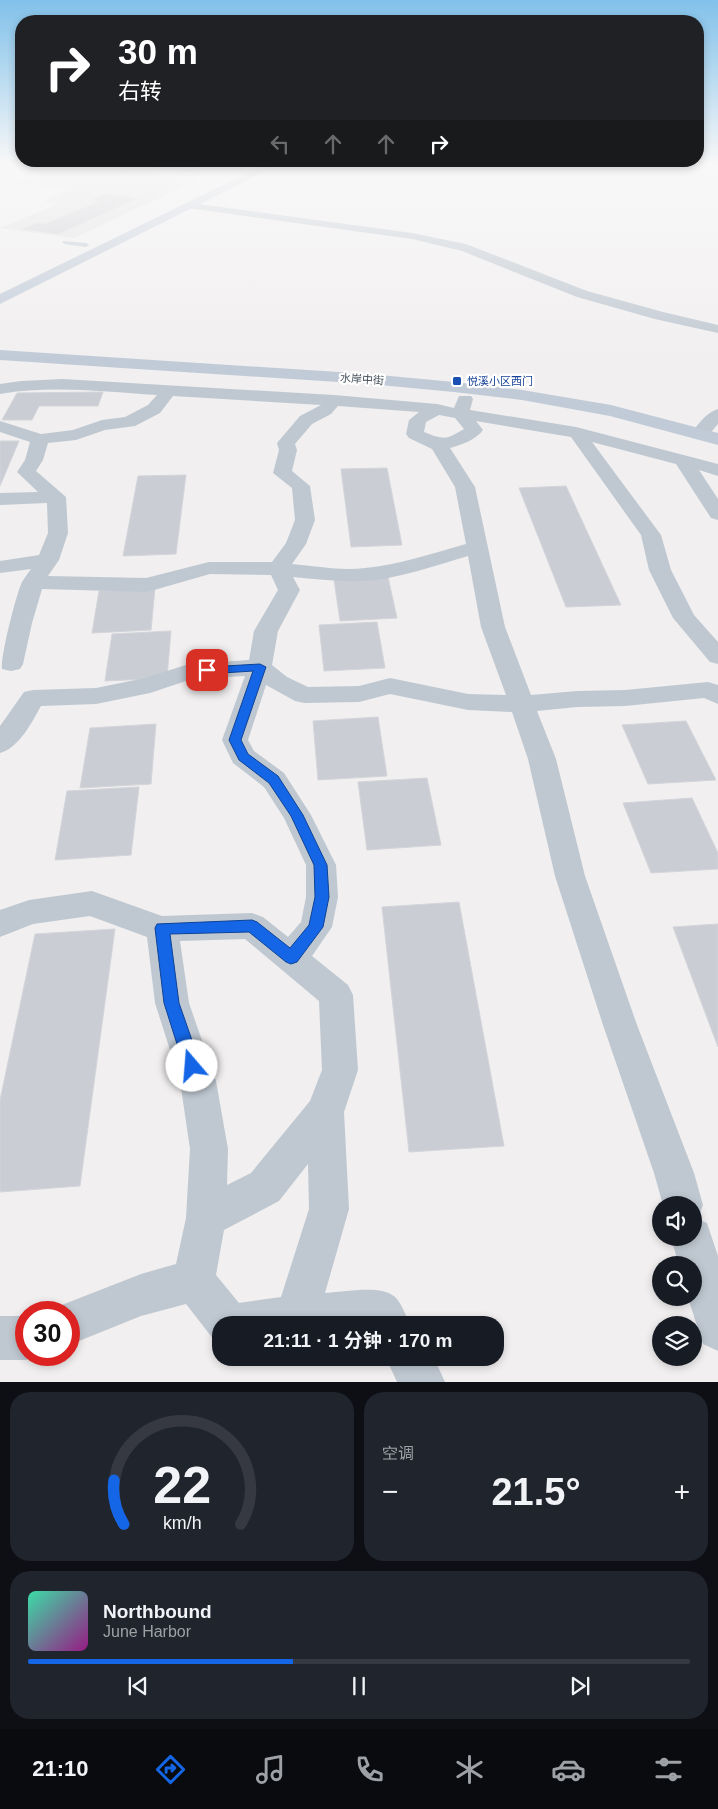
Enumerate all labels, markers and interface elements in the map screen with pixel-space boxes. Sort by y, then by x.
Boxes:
text: 30 m [118,32,198,71]
icon: right [35,35,100,100]
text: 右转 [118,79,162,104]
icon: left [266,130,294,158]
icon: ahead [319,130,347,158]
icon: ahead [372,130,400,158]
icon: right [425,130,453,158]
street label: 水岸中街 [340,371,384,387]
marker: 悦溪小区西门 [451,375,463,387]
place label: 悦溪小区西门 [467,375,533,387]
pin [186,649,228,691]
icon: arrive [193,656,221,684]
position arrow [165,1039,217,1091]
map controls [652,1196,702,1366]
button: sound [652,1196,702,1246]
button: search [652,1256,702,1306]
speed limit sign: 30 [15,1301,80,1366]
button: layers [652,1316,702,1366]
text: 21:11 · 1 分钟 · 170 m [263,1330,453,1351]
text: 空调 [382,1445,414,1462]
text: 22 [153,1456,211,1514]
text: 21.5° [491,1471,581,1513]
text: − [382,1476,398,1507]
text: + [674,1476,690,1507]
text: km/h [163,1513,201,1533]
text: Northbound [103,1601,212,1622]
text: June Harbor [103,1623,191,1640]
icon: previous [124,1672,152,1700]
icon: pause [345,1672,373,1700]
icon: next [566,1672,594,1700]
icon: directions [153,1752,188,1787]
icon: music [253,1752,288,1787]
icon: phone [352,1752,387,1787]
icon: climate [452,1752,487,1787]
icon: car [551,1752,586,1787]
icon: filters [651,1752,686,1787]
text: 21:10 [32,1756,89,1781]

